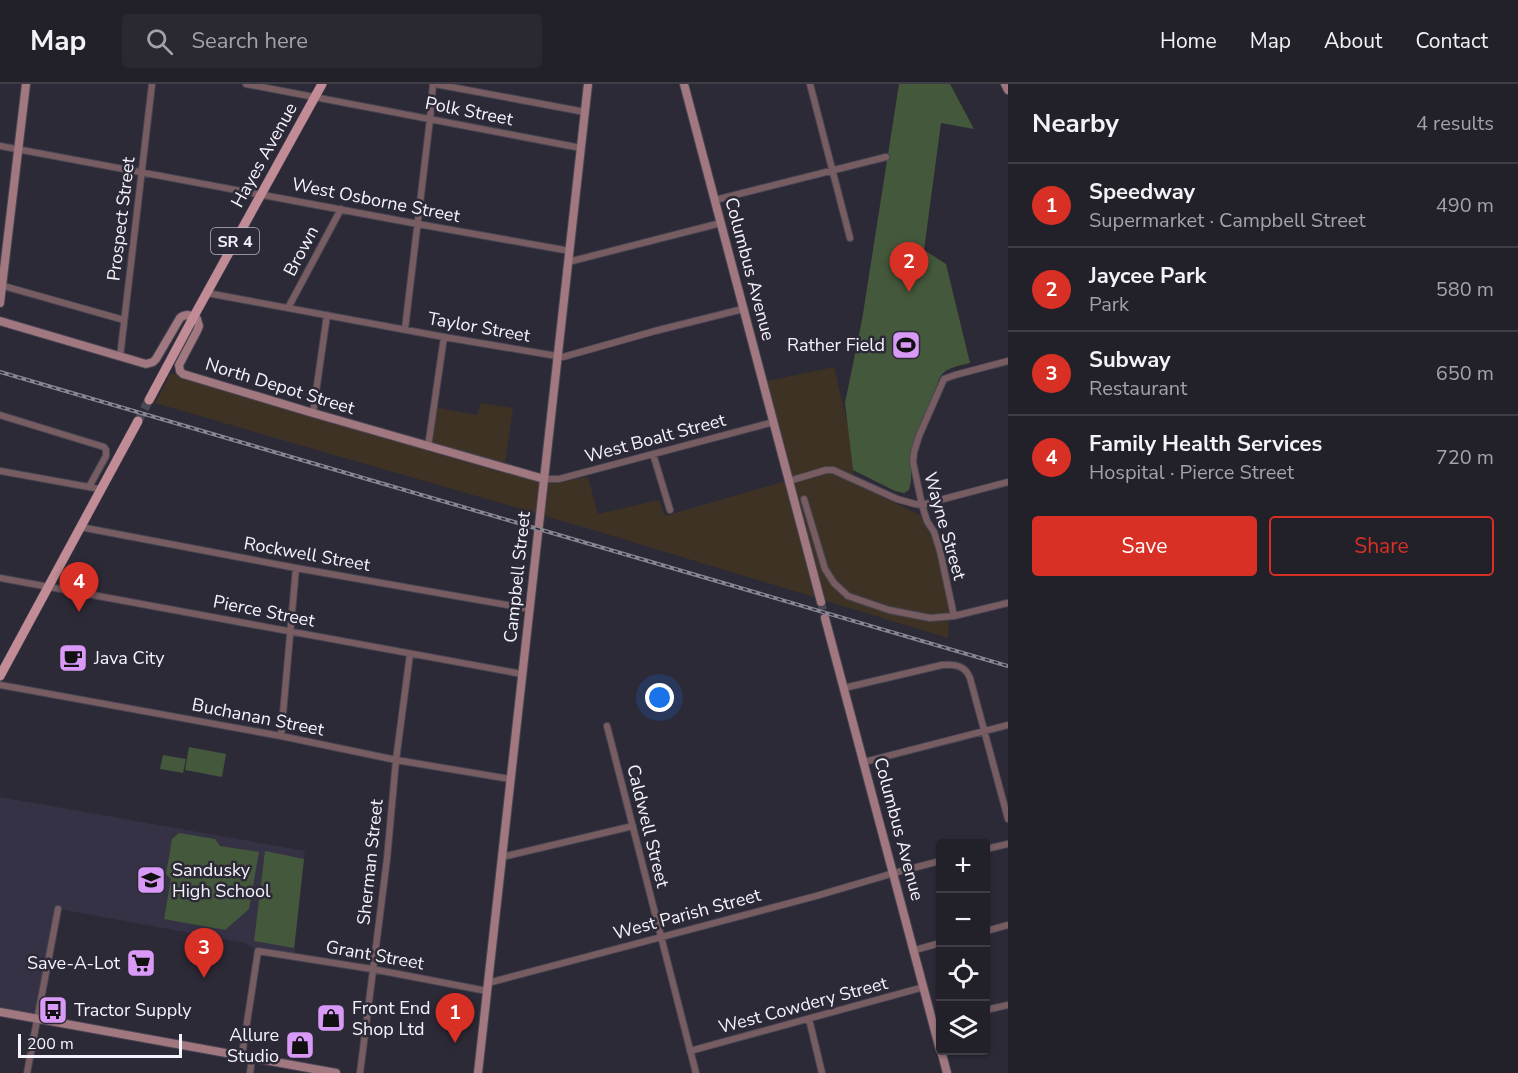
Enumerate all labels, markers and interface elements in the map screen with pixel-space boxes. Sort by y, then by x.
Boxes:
search box [122,14,542,68]
text: Map [30,22,86,60]
icon: search [143,25,176,58]
text: Search here [191,26,308,56]
text: Home [1160,27,1217,55]
text: Map [1250,27,1291,55]
text: About [1324,27,1382,55]
text: Contact [1415,27,1488,55]
street label: Polk Street [423,91,516,131]
street label: Hayes Avenue [225,98,303,212]
text: Nearby [1032,106,1119,141]
text: 4 results [1416,110,1494,137]
street label: Prospect Street [101,155,141,282]
street label: West Osborne Street [290,172,463,228]
text: Speedway [1089,177,1195,207]
text: 1 [1046,192,1058,219]
text: 490 m [1436,192,1494,219]
street label: Columbus Avenue [719,195,781,343]
text: Supermarket · Campbell Street [1089,207,1365,234]
street label: Brown [278,222,324,280]
road number: SR 4 [211,228,259,254]
pin: 2 [890,242,928,292]
text: Jaycee Park [1089,261,1206,291]
text: 2 [1046,276,1058,303]
text: 580 m [1436,276,1494,303]
text: Park [1089,291,1129,318]
street label: Taylor Street [426,306,533,348]
sports icon: Rather Field [890,329,922,361]
place label: Rather Field [787,333,885,357]
text: Subway [1089,345,1171,375]
street label: North Depot Street [202,352,358,420]
text: 3 [1046,360,1058,387]
text: 650 m [1436,360,1494,387]
text: Restaurant [1089,375,1187,402]
street label: West Boalt Street [582,407,729,468]
text: Family Health Services [1089,429,1322,459]
text: 4 [1046,444,1058,471]
text: 720 m [1436,444,1494,471]
text: Hospital · Pierce Street [1089,459,1294,486]
street label: Wayne Street [918,469,972,583]
street label: Campbell Street [498,510,536,644]
button: Save [1032,516,1257,576]
button: Share [1269,516,1494,576]
street label: Rockwell Street [242,531,373,577]
pin: 4 [60,562,98,612]
street label: Pierce Street [211,589,317,633]
cafe icon: Java City [57,642,89,674]
place label: Java City [93,646,165,670]
your location [645,683,674,712]
street label: Buchanan Street [190,692,327,742]
street label: Columbus Avenue [868,755,930,903]
street label: Caldwell Street [621,762,675,891]
street label: Sherman Street [351,797,389,926]
map controls [936,839,990,1055]
button: + [936,839,990,893]
place label: Sandusky High School [172,858,271,903]
school or university icon: Sandusky High School [135,864,167,896]
street label: West Parish Street [611,883,764,945]
button: − [936,893,990,947]
pin: 3 [184,928,224,978]
street label: Grant Street [324,935,427,976]
supermarket icon: Save-A-Lot [125,947,157,979]
button: locate [936,947,990,1001]
place label: Save-A-Lot [27,951,121,975]
street label: West Cowdery Street [716,971,891,1039]
bus stop icon: Tractor Supply [37,994,69,1026]
pin: 1 [436,994,474,1043]
place label: Front End Shop Ltd [352,996,430,1041]
place label: Tractor Supply [74,998,192,1022]
button: layers [936,1001,990,1055]
shop icon: Front End Shop Ltd [315,1002,347,1034]
place label: Allure Studio [227,1023,279,1068]
shop icon: Allure Studio [284,1029,316,1061]
scale bar [18,1031,182,1058]
text: 200 m [27,1033,74,1055]

